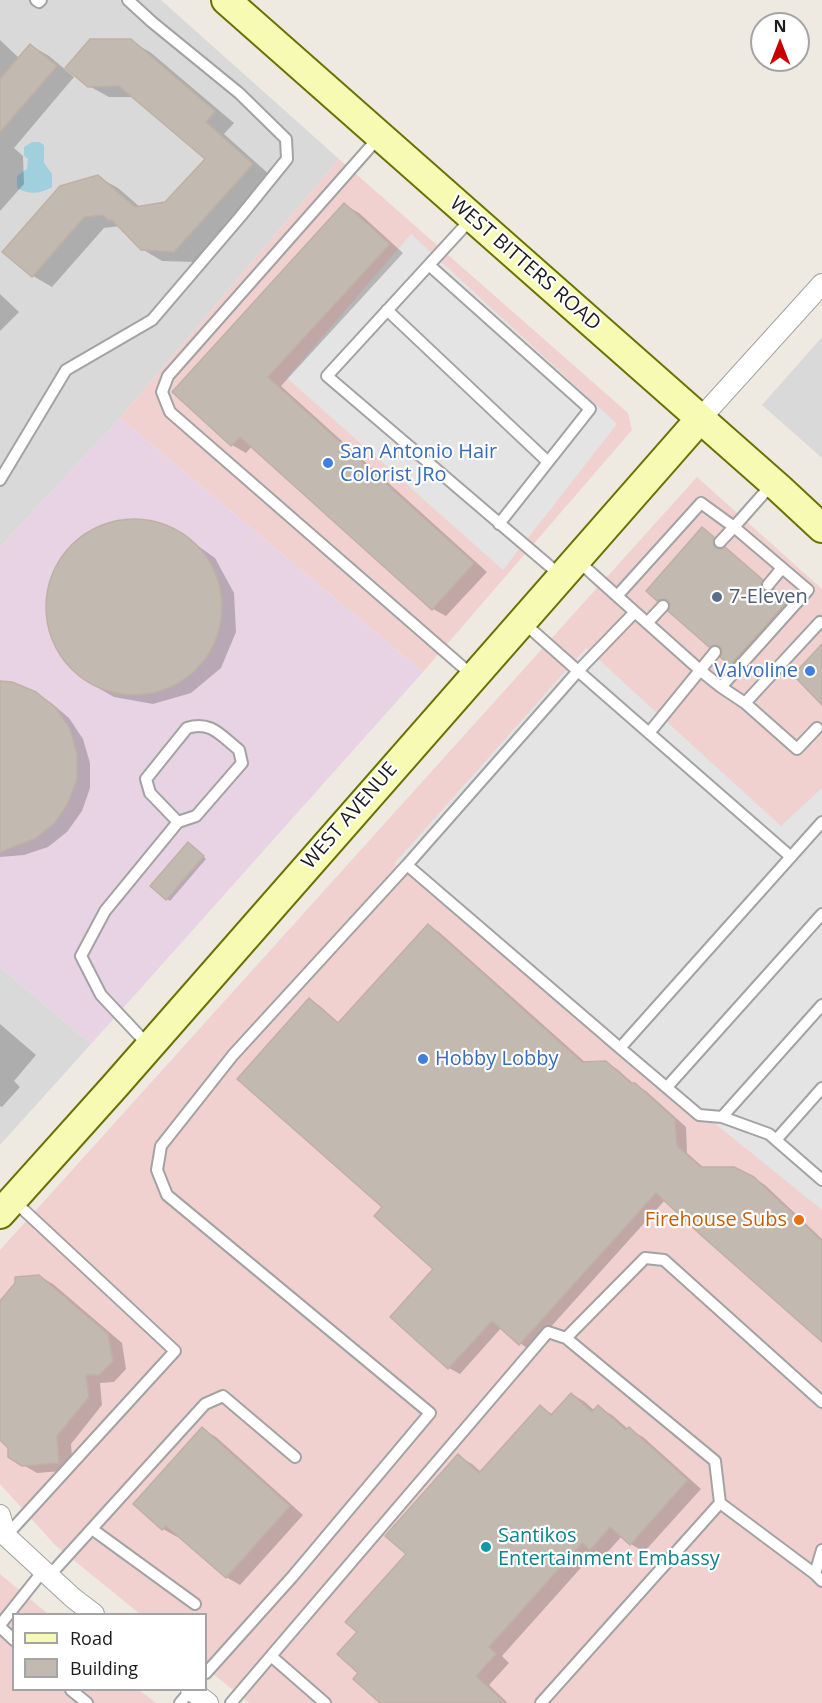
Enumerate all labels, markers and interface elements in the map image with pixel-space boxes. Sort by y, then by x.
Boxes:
north arrow [750,12,810,72]
text: N [773,15,787,37]
street label: WEST BITTERS ROAD [445,192,605,336]
place label: San Antonio Hair Colorist JRo [340,440,497,487]
marker: San Antonio Hair Colorist JRo [321,456,335,470]
place label: 7-Eleven [729,585,808,609]
marker: 7-Eleven [710,590,724,604]
place label: Valvoline [714,659,798,683]
marker: Valvoline [803,664,817,678]
street label: WEST AVENUE [297,758,403,874]
place label: Hobby Lobby [435,1047,558,1071]
marker: Hobby Lobby [416,1052,430,1066]
place label: Firehouse Subs [645,1208,787,1232]
marker: Firehouse Subs [792,1213,806,1227]
place label: Santikos Entertainment Embassy [498,1524,720,1571]
marker: Santikos Entertainment Embassy [479,1540,493,1554]
legend [12,1613,207,1691]
text: Road [70,1626,113,1650]
text: Building [70,1656,138,1680]

